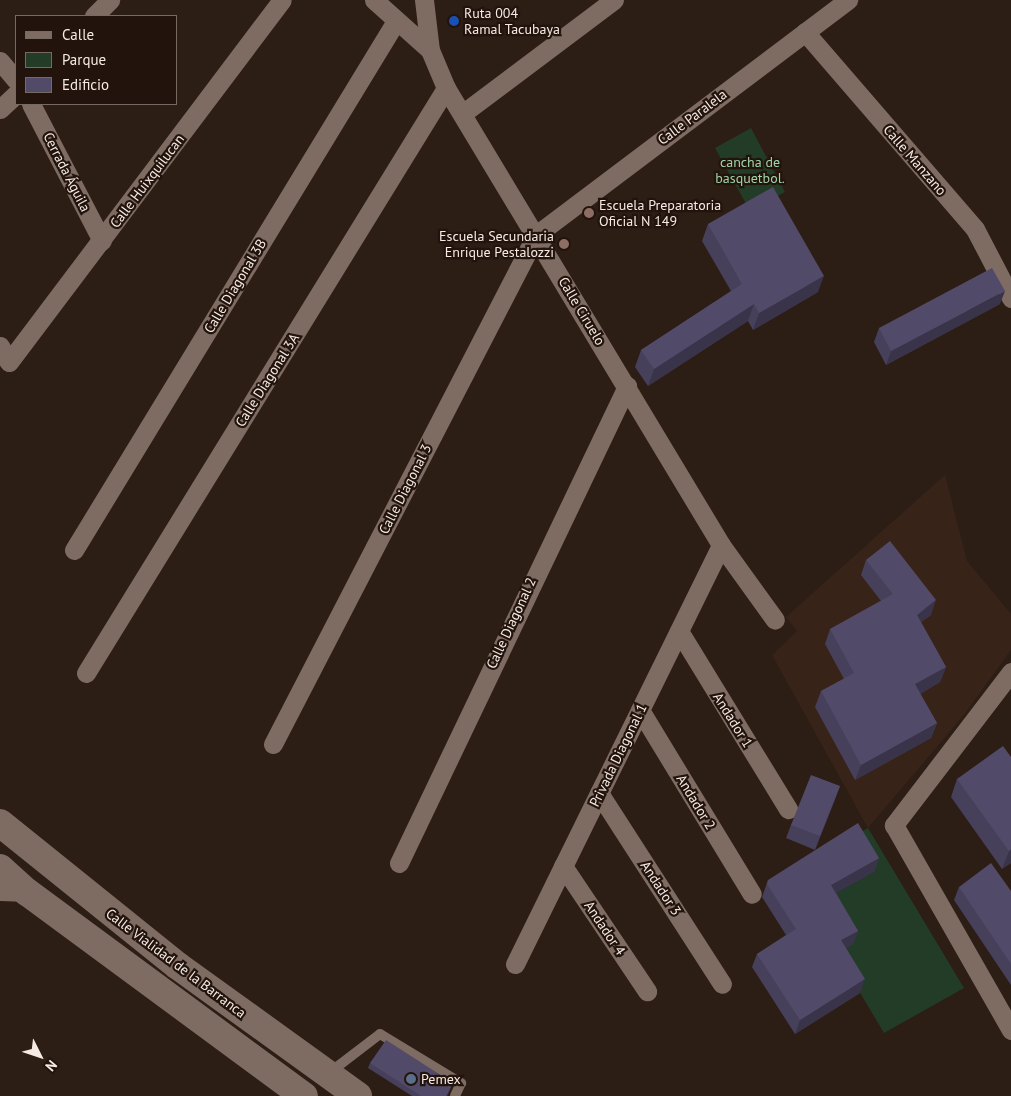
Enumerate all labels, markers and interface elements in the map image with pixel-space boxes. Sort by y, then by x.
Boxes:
place label: Ruta 004 Ramal Tacubaya [464,5,560,38]
legend [15,15,178,105]
marker: Ruta 004 Ramal Tacubaya [448,15,460,27]
text: Calle [62,25,94,44]
text: Parque [62,50,106,69]
text: Edificio [62,75,109,94]
street label: Calle Paralela [654,86,730,148]
street label: Calle Manzano [880,121,950,199]
street label: Cerrada Águila [40,129,94,215]
street label: Calle Huixquilucan [106,131,188,231]
park label: cancha de basquetbol. [715,154,785,186]
place label: Escuela Preparatoria Oficial N 149 [599,197,721,230]
marker: Escuela Preparatoria Oficial N 149 [583,207,595,219]
place label: Escuela Secundaria Enrique Pestalozzi [439,228,554,260]
street label: Calle Diagonal 3B [200,236,270,336]
marker: Escuela Secundaria Enrique Pestalozzi [558,238,570,250]
street label: Calle Ciruelo [555,274,609,348]
street label: Calle Diagonal 3A [232,330,302,430]
street label: Calle Diagonal 3 [375,441,435,537]
street label: Calle Diagonal 2 [483,575,539,671]
street label: Andador 1 [710,689,756,751]
street label: Privada Diagonal 1 [586,701,650,809]
street label: Andador 2 [673,771,719,833]
street label: Andador 3 [637,858,685,918]
street label: Andador 4 [581,898,629,958]
street label: Calle Vialidad de la Barranca [102,905,250,1021]
north arrow [15,1031,65,1081]
text: N [42,1056,61,1075]
place label: Pemex [421,1071,461,1087]
marker: Pemex [405,1073,417,1085]

